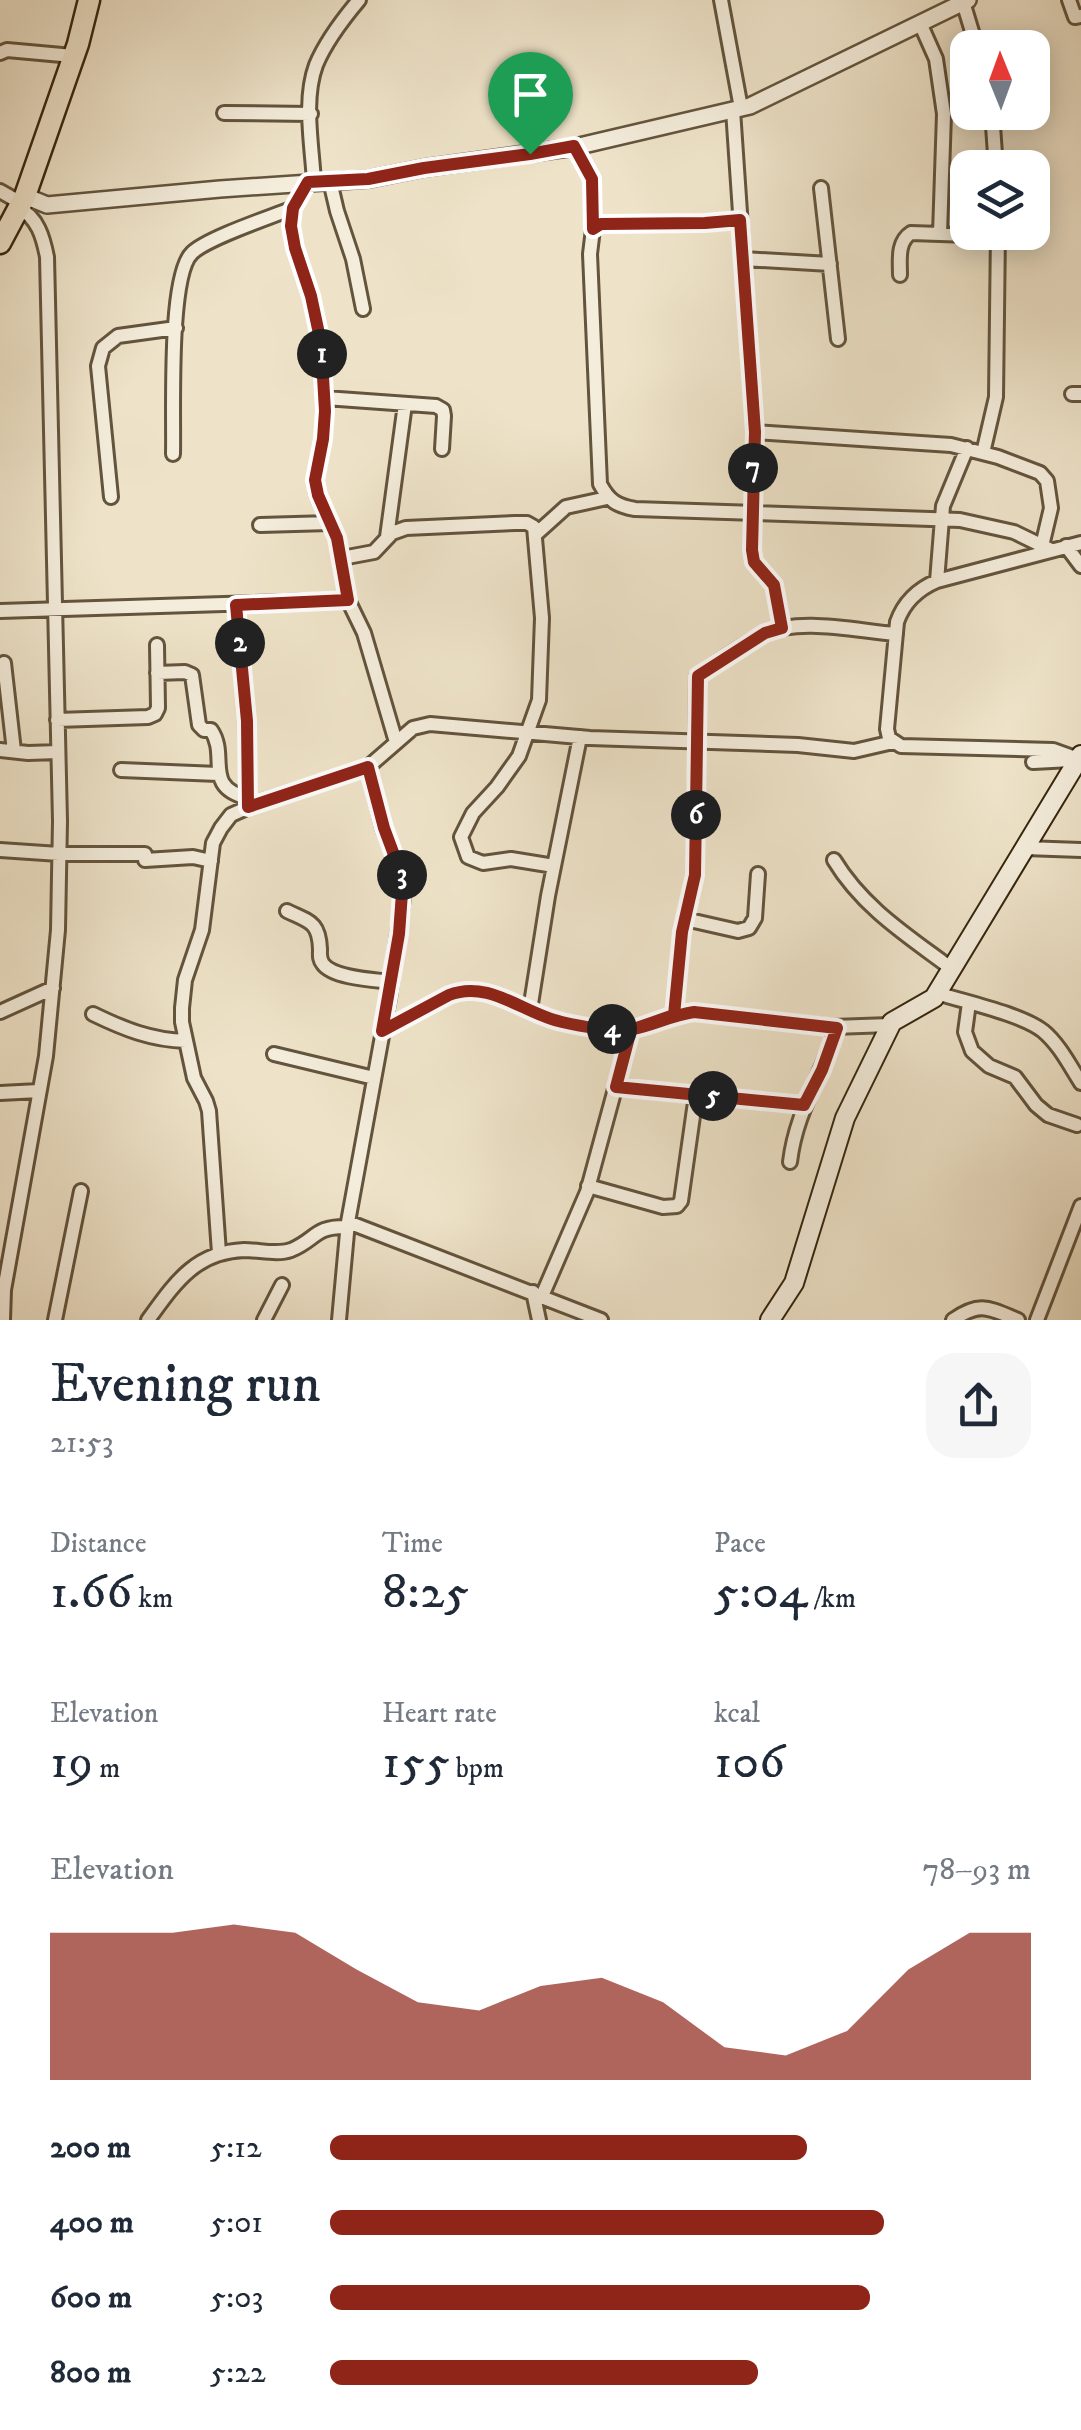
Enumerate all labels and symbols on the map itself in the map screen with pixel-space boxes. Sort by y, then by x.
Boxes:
north arrow [950,30,1050,130]
pin [488,52,573,155]
pin: 1 [297,329,347,379]
pin: 7 [728,443,778,493]
pin: 2 [215,618,265,668]
pin: 6 [671,790,721,840]
pin: 3 [377,850,427,900]
pin: 4 [587,1004,637,1054]
pin: 5 [688,1071,738,1121]

